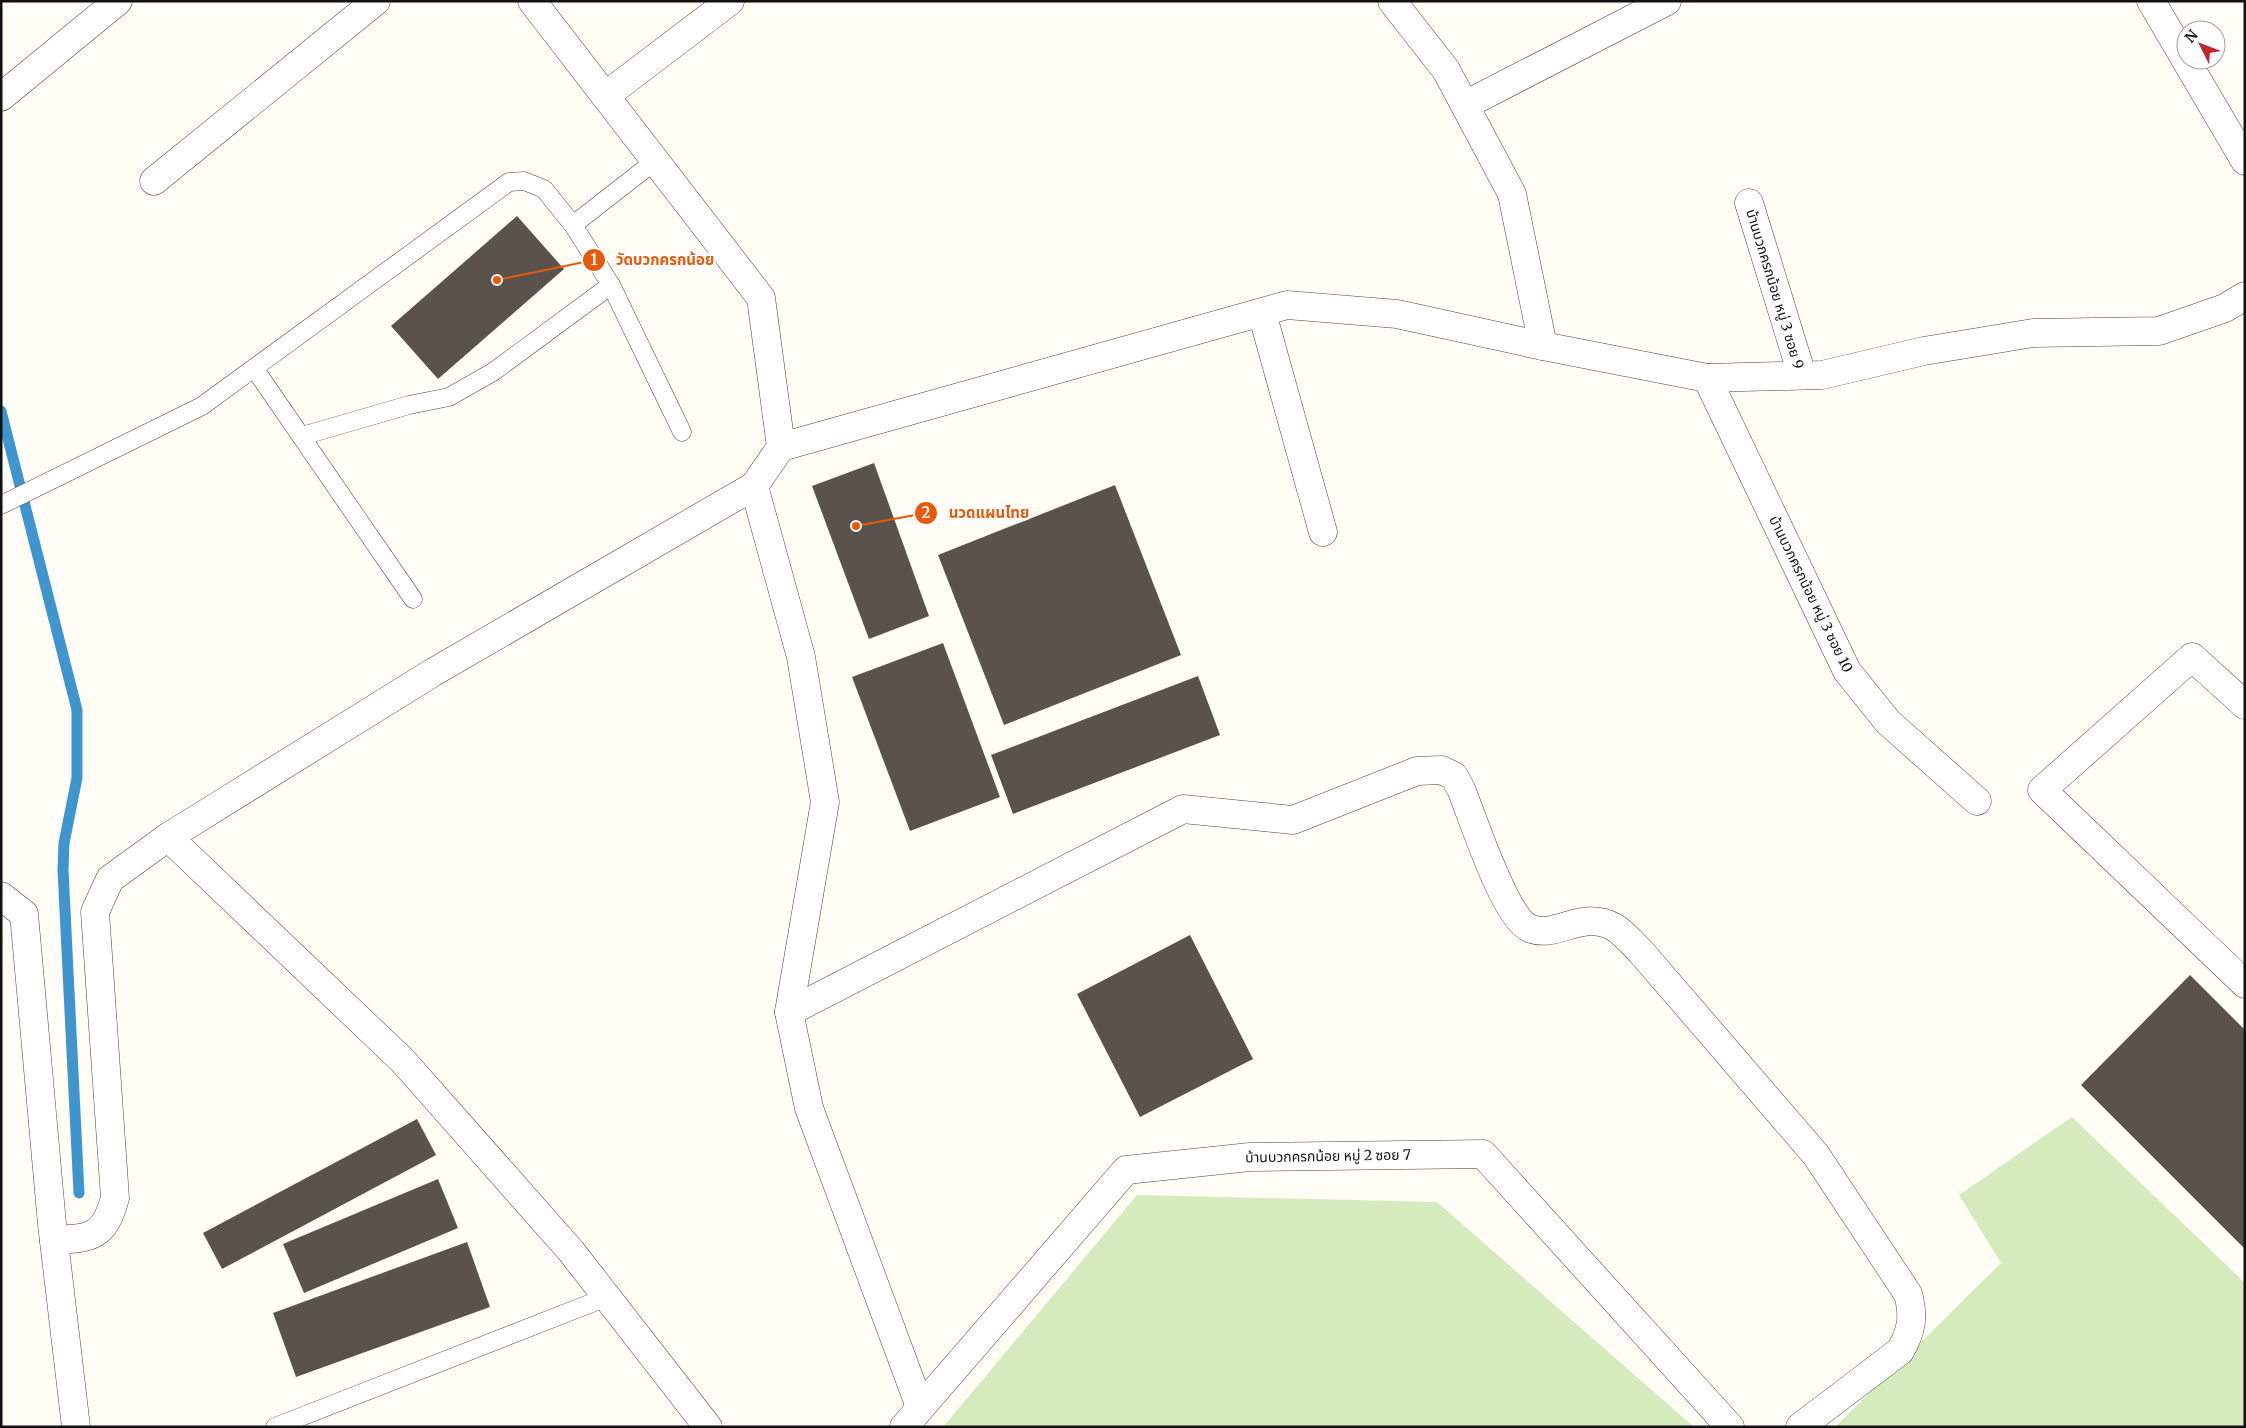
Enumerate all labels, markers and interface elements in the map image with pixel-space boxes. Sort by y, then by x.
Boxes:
north arrow [2176,20,2226,70]
text: N [2181,26,2202,46]
street label: บ้านบวกครกน้อย หมู่ 3 ซอย 9 [1742,207,1808,371]
callout: วัดบวกครกน้อย [581,245,725,275]
text: 1 [591,250,598,269]
text: วัดบวกครกน้อย [616,250,714,269]
callout: นวดแผนไทย [913,498,1039,528]
text: 2 [922,503,931,522]
text: นวดแผนไทย [949,503,1029,522]
street label: บ้านบวกครกน้อย หมู่ 3 ซอย 10 [1765,513,1857,675]
street label: บ้านบวกครกน้อย หมู่ 2 ซอย 7 [1245,1146,1411,1166]

